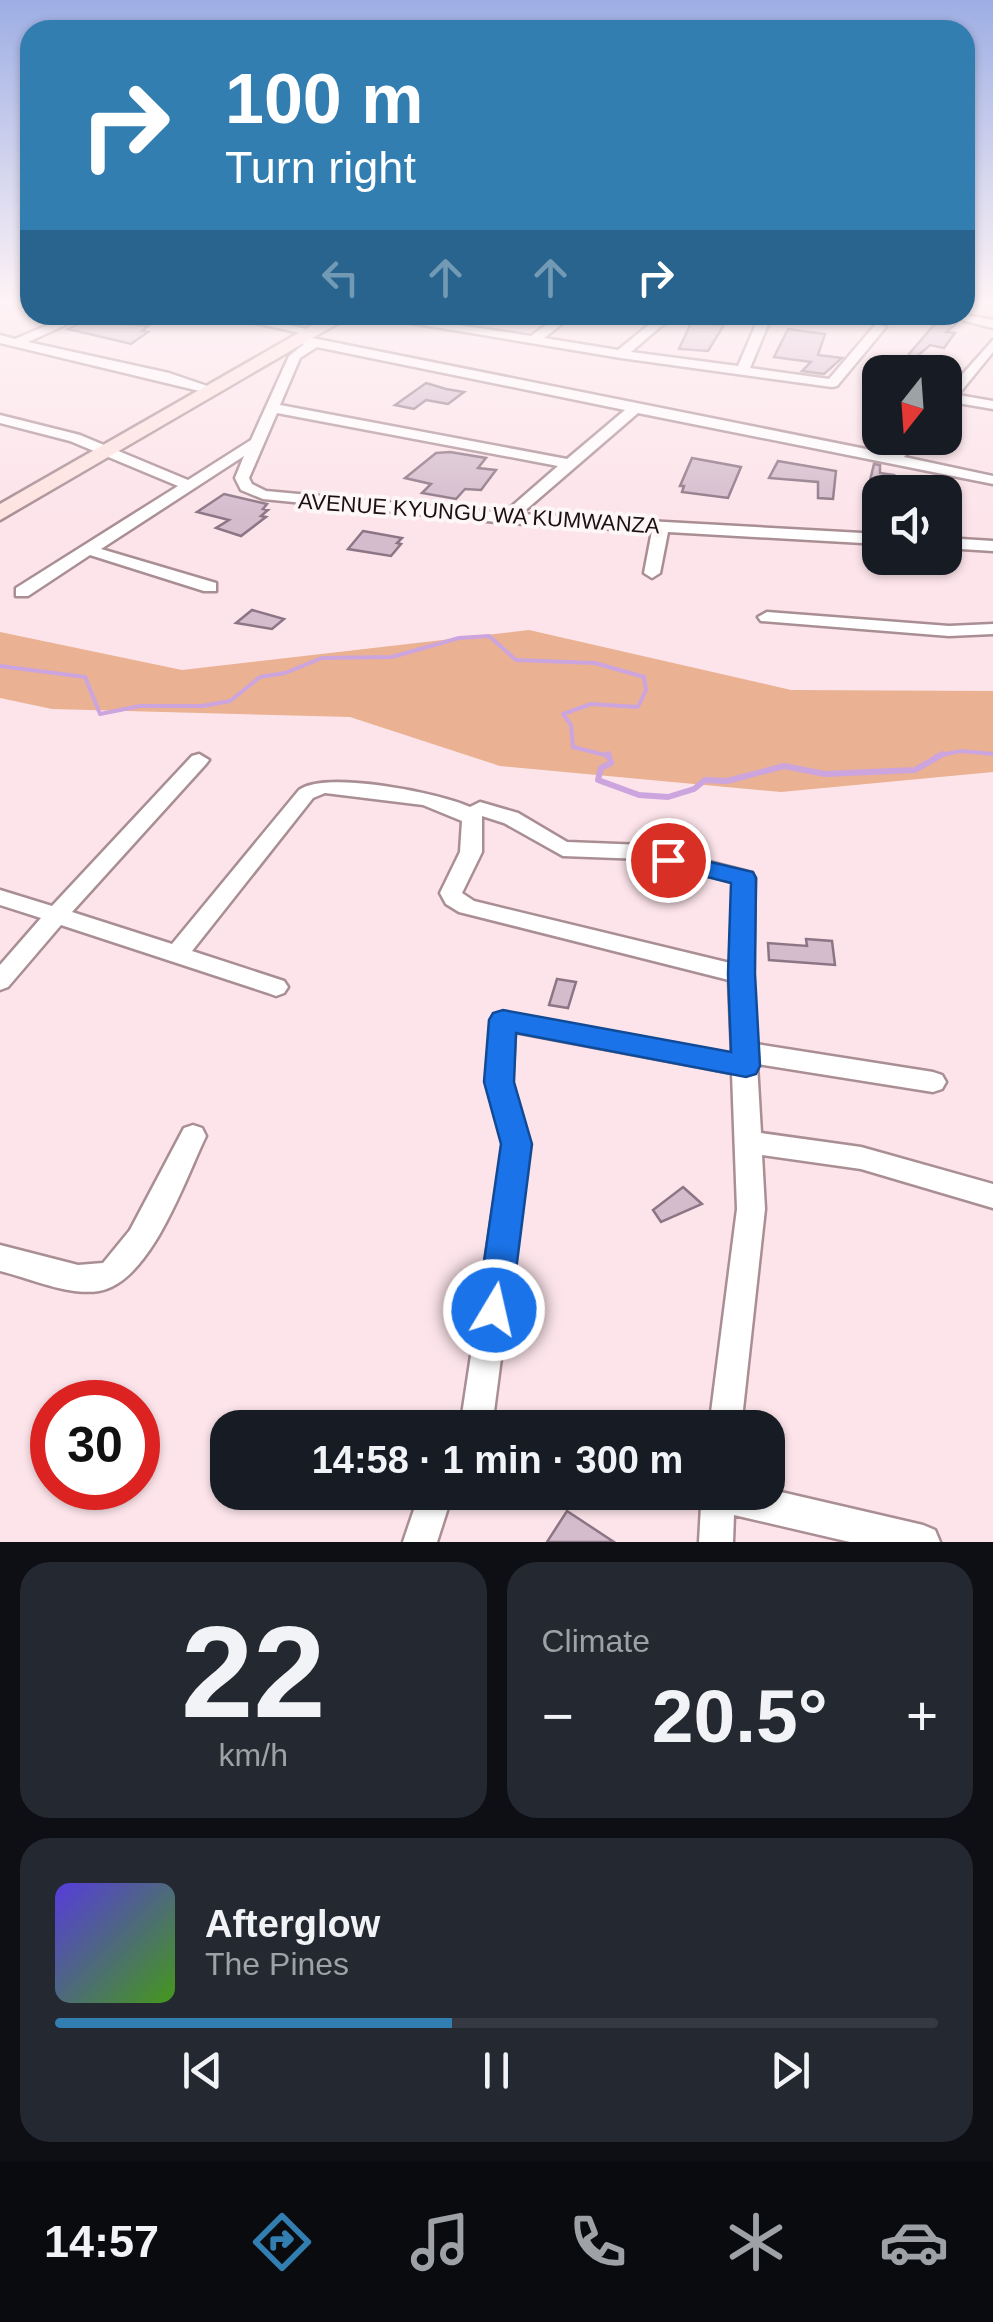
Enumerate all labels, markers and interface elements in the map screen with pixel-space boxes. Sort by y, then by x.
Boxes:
icon: right [60,60,190,190]
text: 100 m [225,60,423,138]
text: Turn right [225,142,416,193]
icon: left [313,250,368,305]
icon: ahead [418,250,473,305]
icon: ahead [523,250,578,305]
icon: right [628,250,683,305]
north arrow [862,355,962,455]
map controls [862,355,962,575]
button: sound [862,475,962,575]
street label: AVENUE KYUNGU WA KUMWANZA [297,488,661,539]
pin [626,818,711,903]
icon: arrive [641,833,696,888]
position arrow [442,1258,546,1362]
speed limit sign: 30 [30,1380,160,1510]
text: 14:58 · 1 min · 300 m [312,1439,683,1481]
text: 22 [181,1599,326,1745]
text: Climate [542,1623,650,1659]
text: 20.5° [652,1674,828,1758]
text: − [542,1685,574,1747]
text: + [906,1685,938,1747]
text: km/h [219,1737,288,1773]
text: Afterglow [205,1903,380,1945]
text: The Pines [205,1946,349,1982]
icon: previous [175,2043,230,2098]
icon: pause [469,2043,524,2098]
icon: next [763,2043,818,2098]
icon: directions [247,2207,317,2277]
icon: music [405,2207,475,2277]
icon: phone [563,2207,633,2277]
icon: climate [721,2207,791,2277]
icon: car [879,2207,949,2277]
text: 14:57 [44,2216,159,2267]

